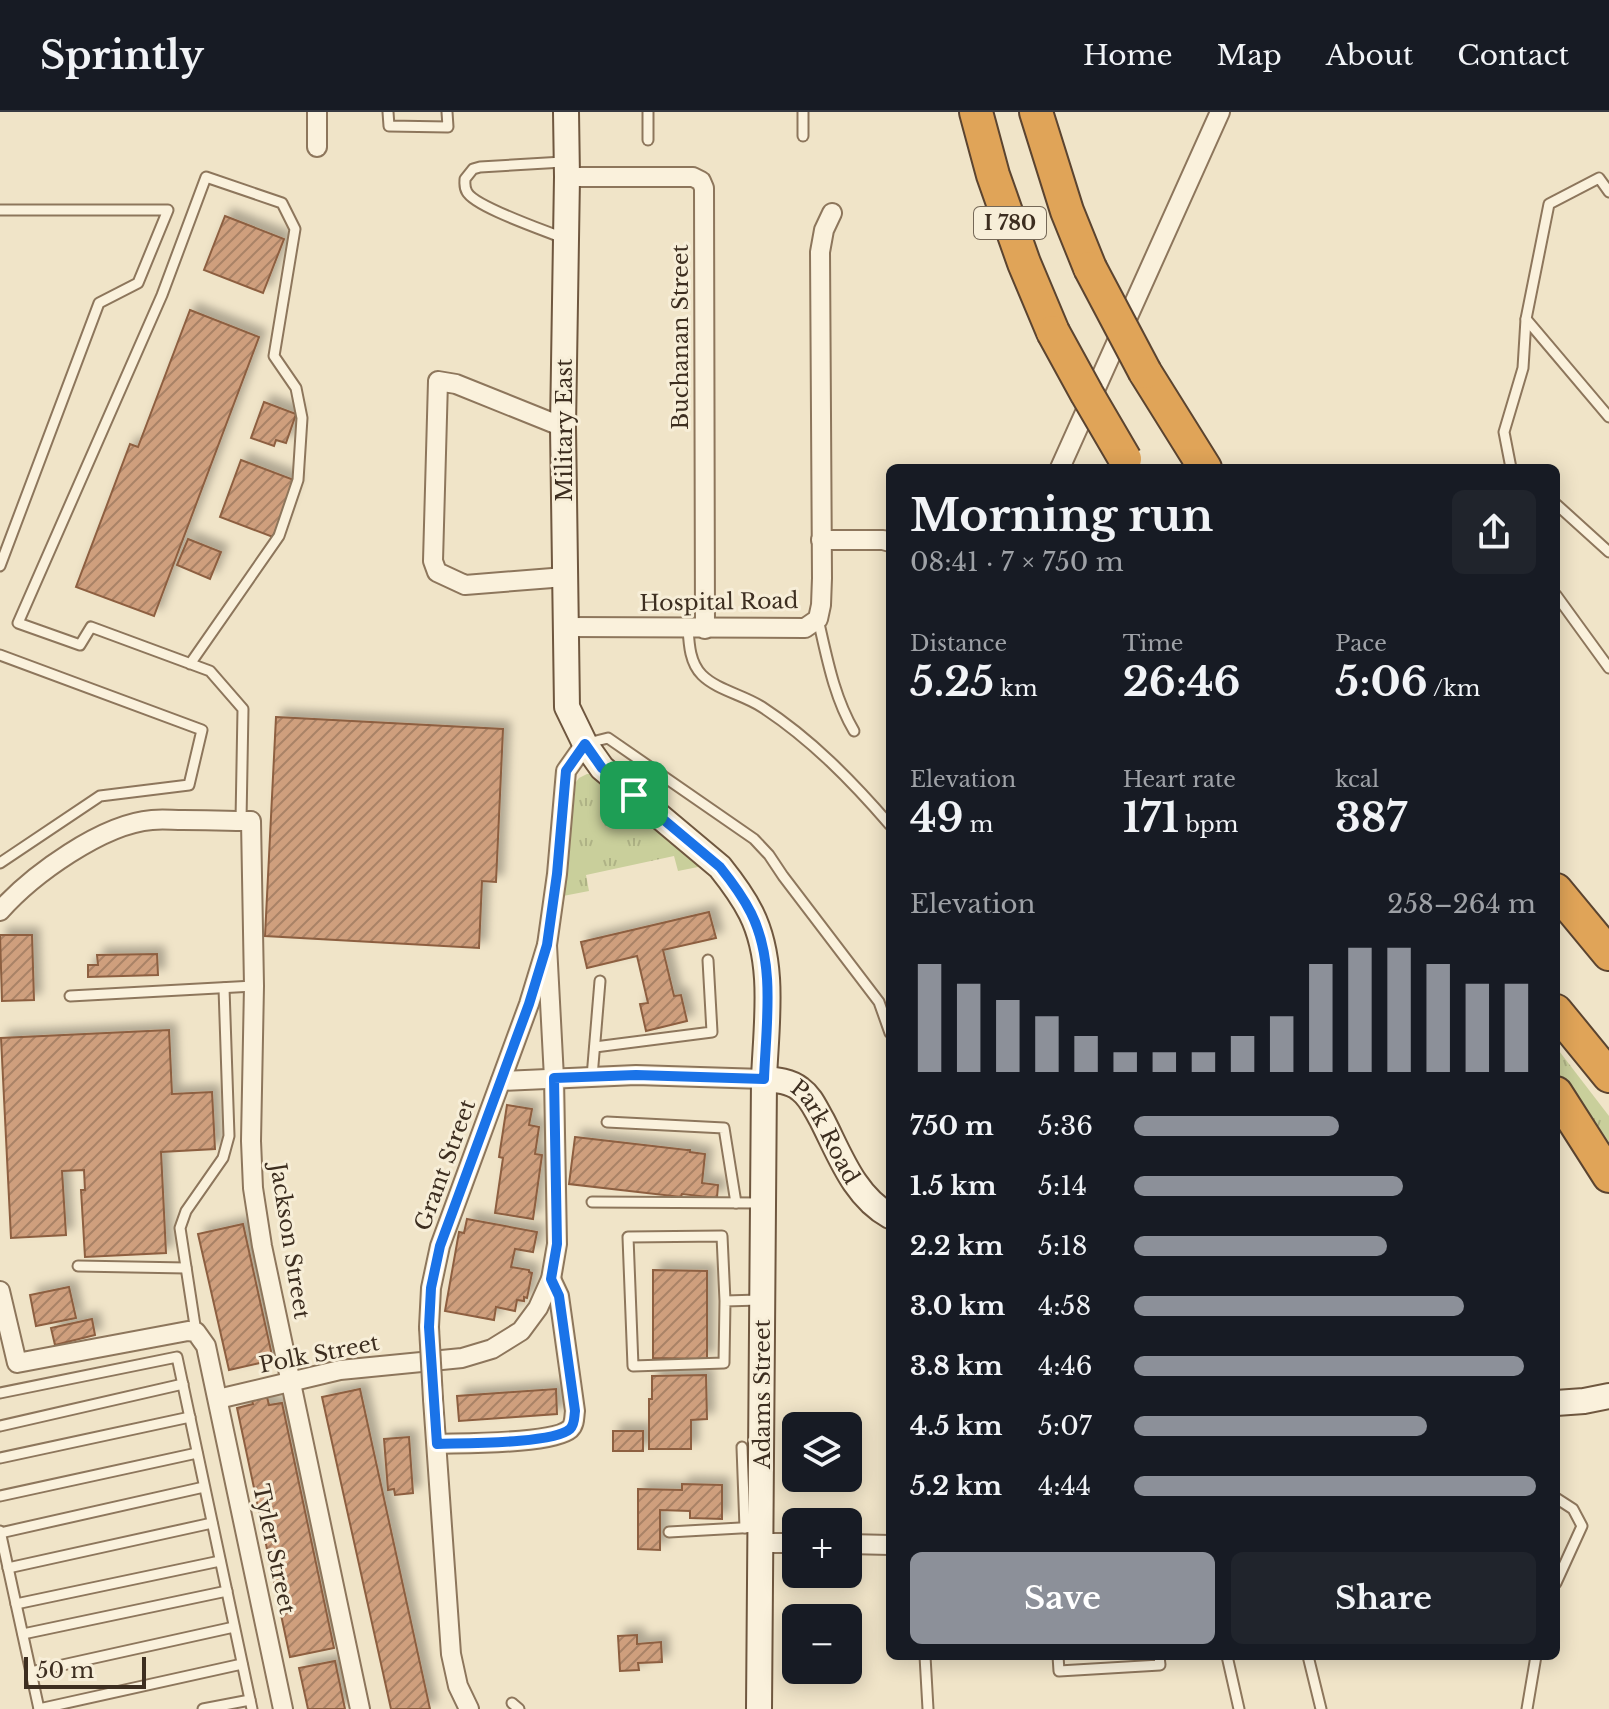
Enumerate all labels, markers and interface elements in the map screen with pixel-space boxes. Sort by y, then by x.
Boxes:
text: Sprintly [40,32,204,79]
text: Home [1083,38,1173,73]
text: Map [1217,38,1282,73]
text: About [1326,38,1413,73]
text: Contact [1457,38,1569,73]
road number: I 780 [974,207,1046,239]
street label: Buchanan Street [667,244,694,430]
street label: Military East [551,358,578,502]
text: Morning run [910,488,1213,543]
button: share [1452,490,1536,574]
text: 08:41 · 7 × 750 m [910,546,1124,578]
street label: Hospital Road [639,587,799,617]
text: Distance [910,630,1007,657]
text: Time [1123,630,1183,657]
text: Pace [1335,630,1387,657]
text: 5.25 [910,657,994,707]
text: 26:46 [1123,657,1241,707]
text: 5:06 [1335,657,1428,707]
text: km [994,675,1038,702]
text: /km [1428,675,1480,702]
pin [600,761,668,829]
text: Elevation [910,766,1016,793]
text: Heart rate [1123,766,1236,793]
text: kcal [1335,766,1379,793]
icon: arrive [612,773,656,817]
text: 49 [910,793,964,843]
text: 171 [1123,793,1179,843]
text: 387 [1335,793,1407,843]
text: m [964,811,993,838]
text: bpm [1179,811,1238,838]
text: Elevation [910,888,1036,920]
text: 258–264 m [1387,888,1536,920]
street label: Park Road [786,1074,866,1189]
street label: Grant Street [409,1095,481,1234]
text: 750 m [910,1110,994,1142]
text: 5:36 [1038,1110,1093,1142]
street label: Jackson Street [264,1158,316,1322]
text: 1.5 km [910,1170,997,1202]
text: 5:14 [1038,1170,1087,1202]
text: 2.2 km [910,1230,1004,1262]
text: 5:18 [1038,1230,1088,1262]
text: 3.0 km [910,1290,1005,1322]
text: 4:58 [1038,1290,1091,1322]
street label: Adams Street [749,1318,776,1470]
street label: Polk Street [257,1329,382,1379]
text: 3.8 km [910,1350,1003,1382]
text: 4:46 [1038,1350,1093,1382]
text: 4.5 km [910,1410,1002,1442]
text: 5:07 [1038,1410,1092,1442]
map controls [782,1412,862,1684]
button: layers [782,1412,862,1492]
text: 5.2 km [910,1470,1002,1502]
text: 4:44 [1038,1470,1091,1502]
street label: Tyler Street [247,1482,301,1617]
button: + [782,1508,862,1588]
button: Save [910,1552,1215,1644]
button: Share [1231,1552,1536,1644]
button: − [782,1604,862,1684]
scale bar [24,1653,146,1689]
text: 50 m [36,1657,94,1684]

